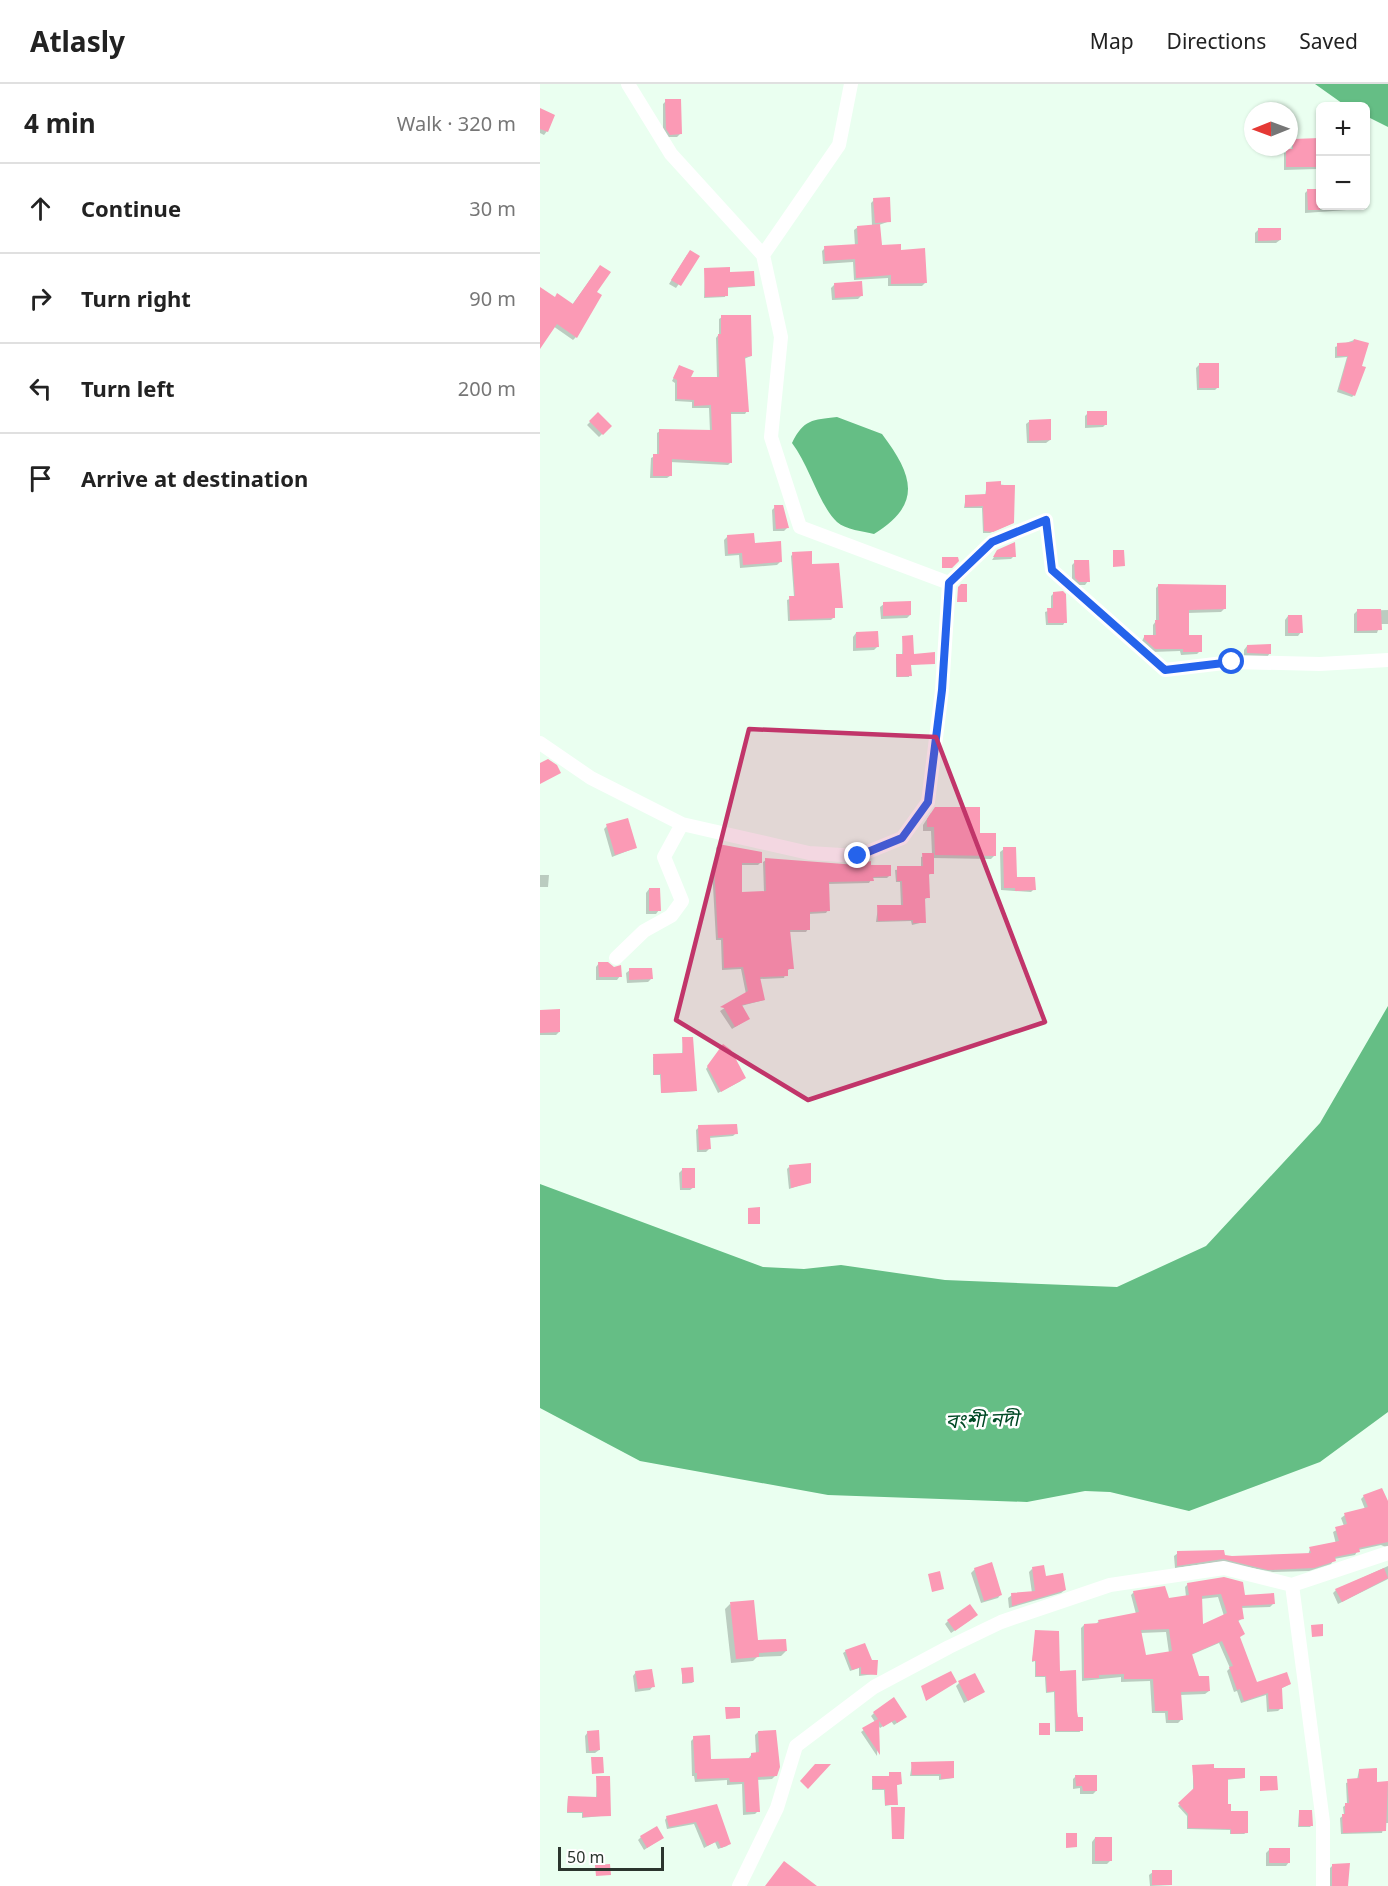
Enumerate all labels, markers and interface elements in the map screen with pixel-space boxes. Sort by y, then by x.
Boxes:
text: Atlasly [30,22,125,60]
text: Map [1090,27,1134,55]
text: Directions [1167,27,1266,55]
text: Saved [1299,27,1358,55]
north arrow [1244,102,1298,156]
map controls [1316,102,1370,210]
button: + [1316,102,1370,156]
text: 4 min [24,105,96,141]
text: Walk · 320 m [397,110,516,137]
button: − [1316,156,1370,210]
icon: ahead [24,192,57,225]
text: Continue [81,193,181,223]
text: 30 m [469,195,516,222]
icon: right [24,282,57,315]
text: Turn right [81,283,191,313]
text: 90 m [469,285,516,312]
icon: left [24,372,57,405]
text: Turn left [81,373,175,403]
text: 200 m [458,375,516,402]
icon: arrive [24,462,57,495]
text: Arrive at destination [81,463,308,493]
route start [1218,648,1244,674]
route end [844,842,870,868]
water label: বংশী নদী [945,1405,1023,1434]
scale bar [558,1844,664,1872]
text: 50 m [567,1846,604,1868]

